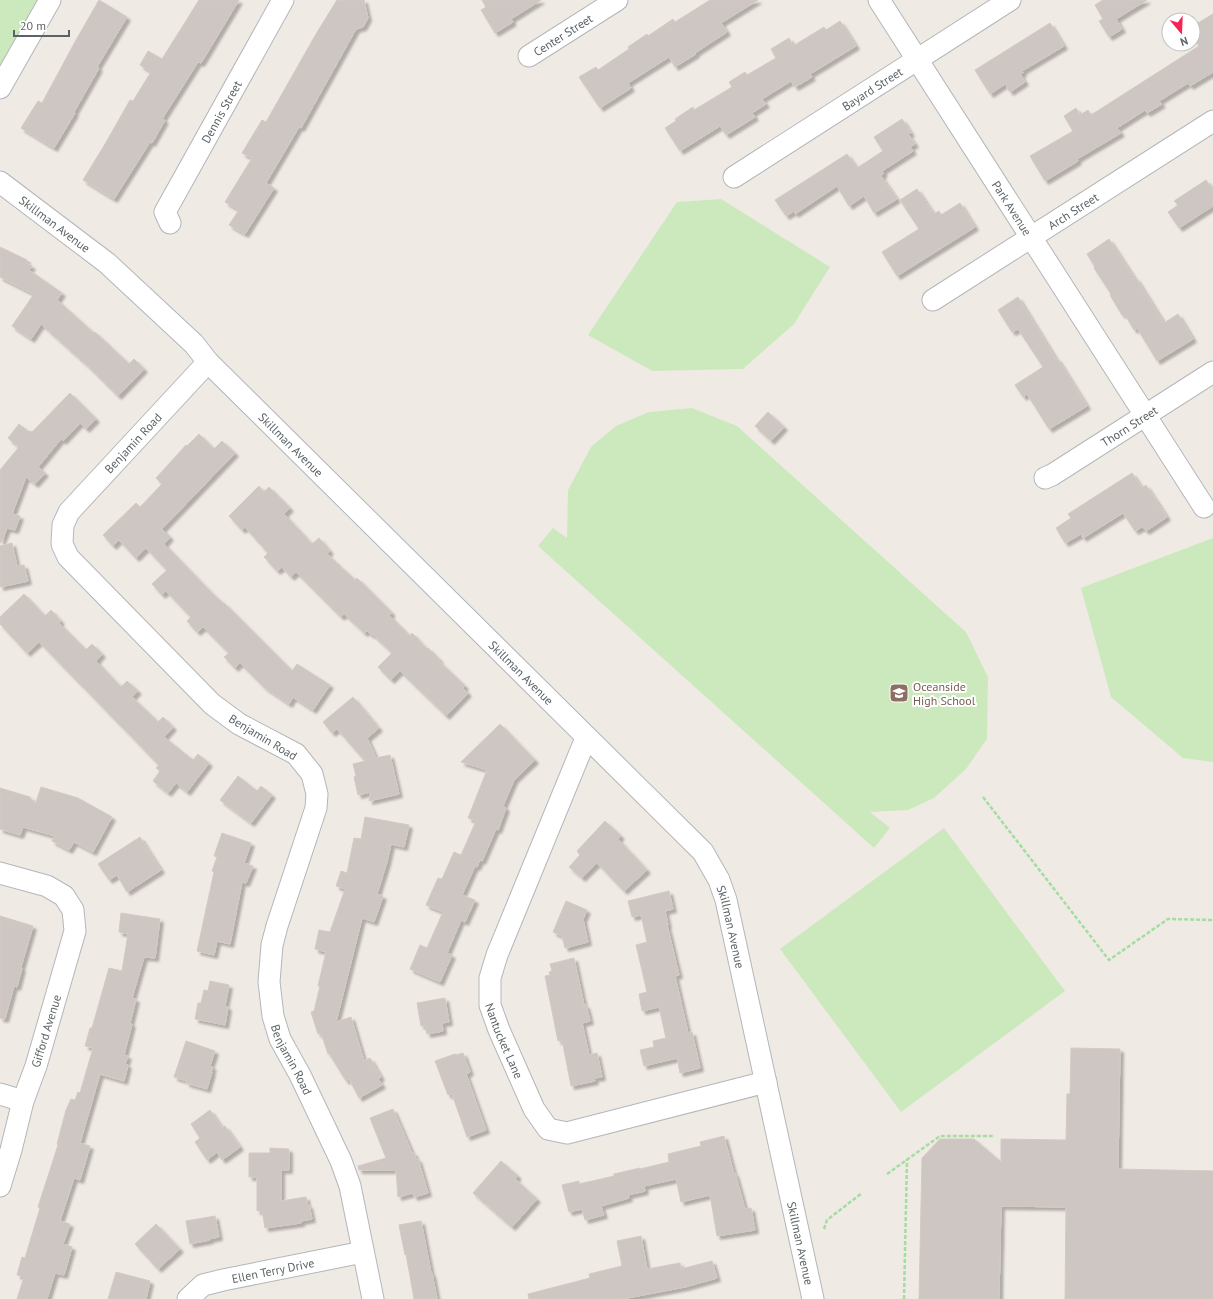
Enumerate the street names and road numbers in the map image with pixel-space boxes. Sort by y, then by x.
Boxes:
street label: Center Street [530,10,595,59]
street label: Bayard Street [839,64,905,113]
street label: Dennis Street [197,78,244,146]
street label: Park Avenue [989,178,1035,238]
street label: Arch Street [1045,189,1101,232]
street label: Skillman Avenue [17,192,93,255]
street label: Thorn Street [1098,402,1160,449]
street label: Skillman Avenue [256,409,327,480]
street label: Benjamin Road [101,410,165,476]
street label: Skillman Avenue [486,637,557,708]
street label: Benjamin Road [226,711,300,763]
street label: Skillman Avenue [714,883,748,970]
street label: Gifford Avenue [28,993,64,1069]
street label: Nantucket Lane [482,1001,527,1081]
street label: Benjamin Road [268,1022,316,1097]
street label: Skillman Avenue [784,1200,817,1286]
street label: Ellen Terry Drive [230,1254,315,1286]

